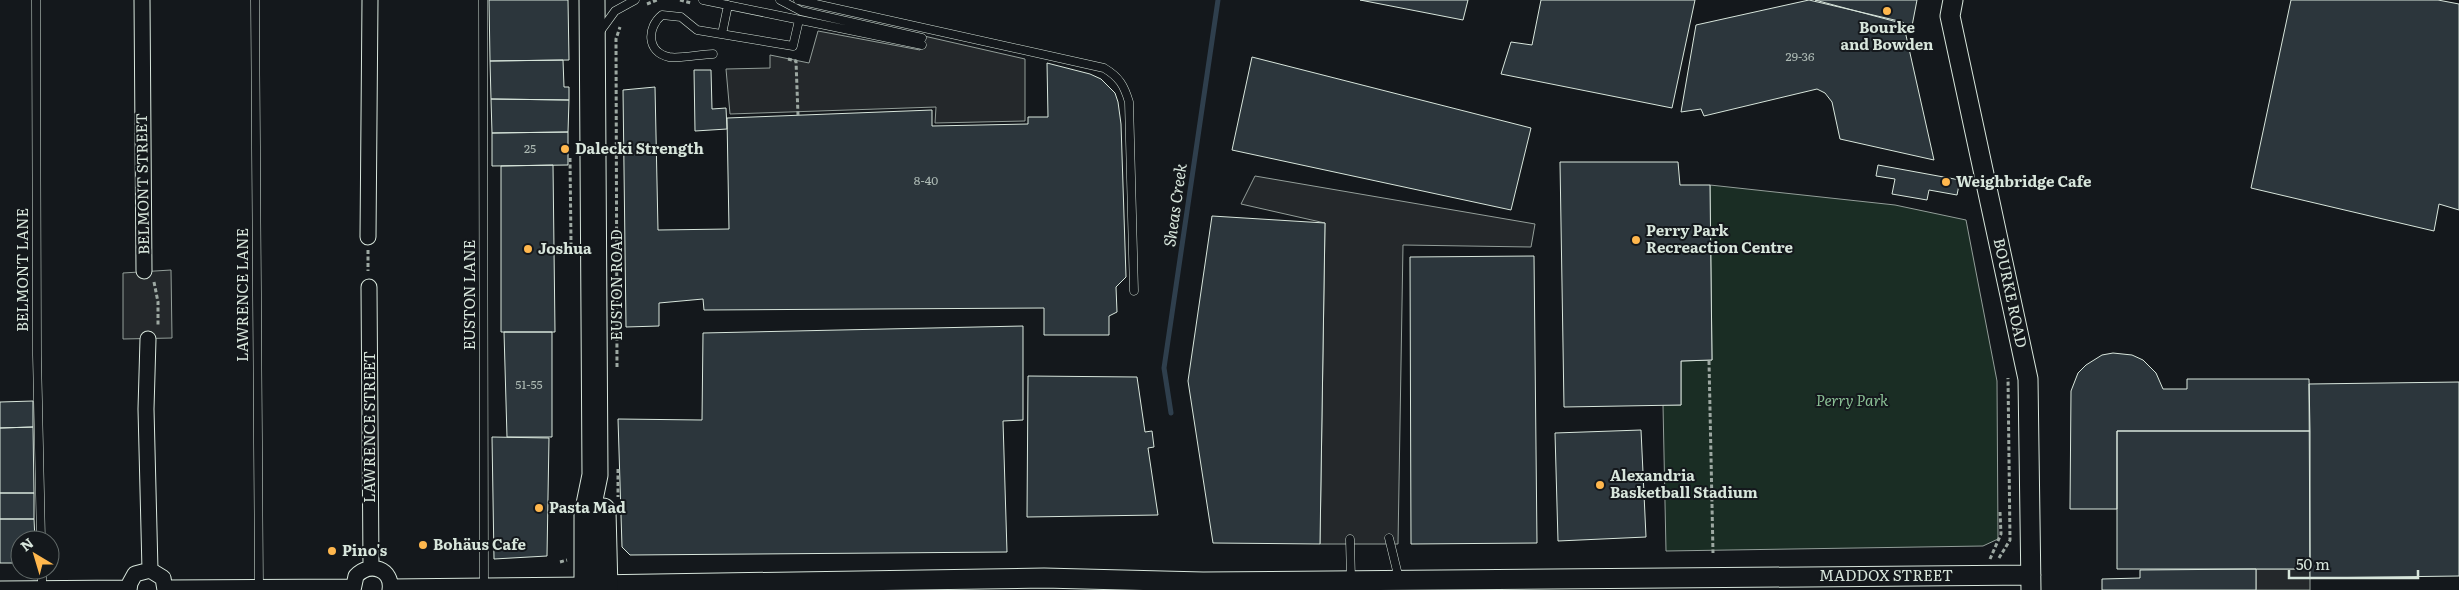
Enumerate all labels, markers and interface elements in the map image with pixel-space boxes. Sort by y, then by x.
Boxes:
marker: Bourke and Bowden [1881,5,1893,17]
place label: Bourke and Bowden [1841,15,1934,55]
house number: 29-36 [1786,47,1815,65]
street label: BELMONT STREET [129,113,154,255]
place label: Dalecki Strength [575,136,704,159]
house number: 25 [524,139,536,157]
marker: Dalecki Strength [559,143,571,155]
water label: Sheas Creek [1156,161,1192,248]
place label: Weighbridge Cafe [1956,169,2092,192]
house number: 8-40 [914,171,938,189]
marker: Weighbridge Cafe [1940,176,1952,188]
street label: BELMONT LANE [10,208,33,332]
place label: Perry Park Recreaction Centre [1646,218,1793,258]
street label: LAWRENCE LANE [230,228,253,362]
street label: EUSTON ROAD [604,229,627,341]
marker: Perry Park Recreaction Centre [1630,234,1642,246]
place label: Joshua [538,236,592,259]
street label: BOURKE ROAD [1989,236,2034,350]
street label: EUSTON LANE [457,240,480,350]
marker: Joshua [522,243,534,255]
street label: LAWRENCE STREET [357,351,380,503]
house number: 51-55 [515,375,543,393]
park label: Perry Park [1816,388,1889,411]
place label: Alexandria Basketball Stadium [1610,463,1758,503]
marker: Alexandria Basketball Stadium [1594,479,1606,491]
place label: Pasta Mad [549,495,626,518]
marker: Pasta Mad [533,502,545,514]
north arrow [10,530,60,580]
text: N [16,532,37,555]
place label: Bohäus Cafe [433,532,526,555]
place label: Pino's [342,538,388,561]
marker: Bohäus Cafe [417,539,429,551]
marker: Pino's [326,545,338,557]
scale bar [2289,548,2418,580]
text: 50 m [2296,552,2330,575]
street label: MADDOX STREET [1819,563,1953,586]

